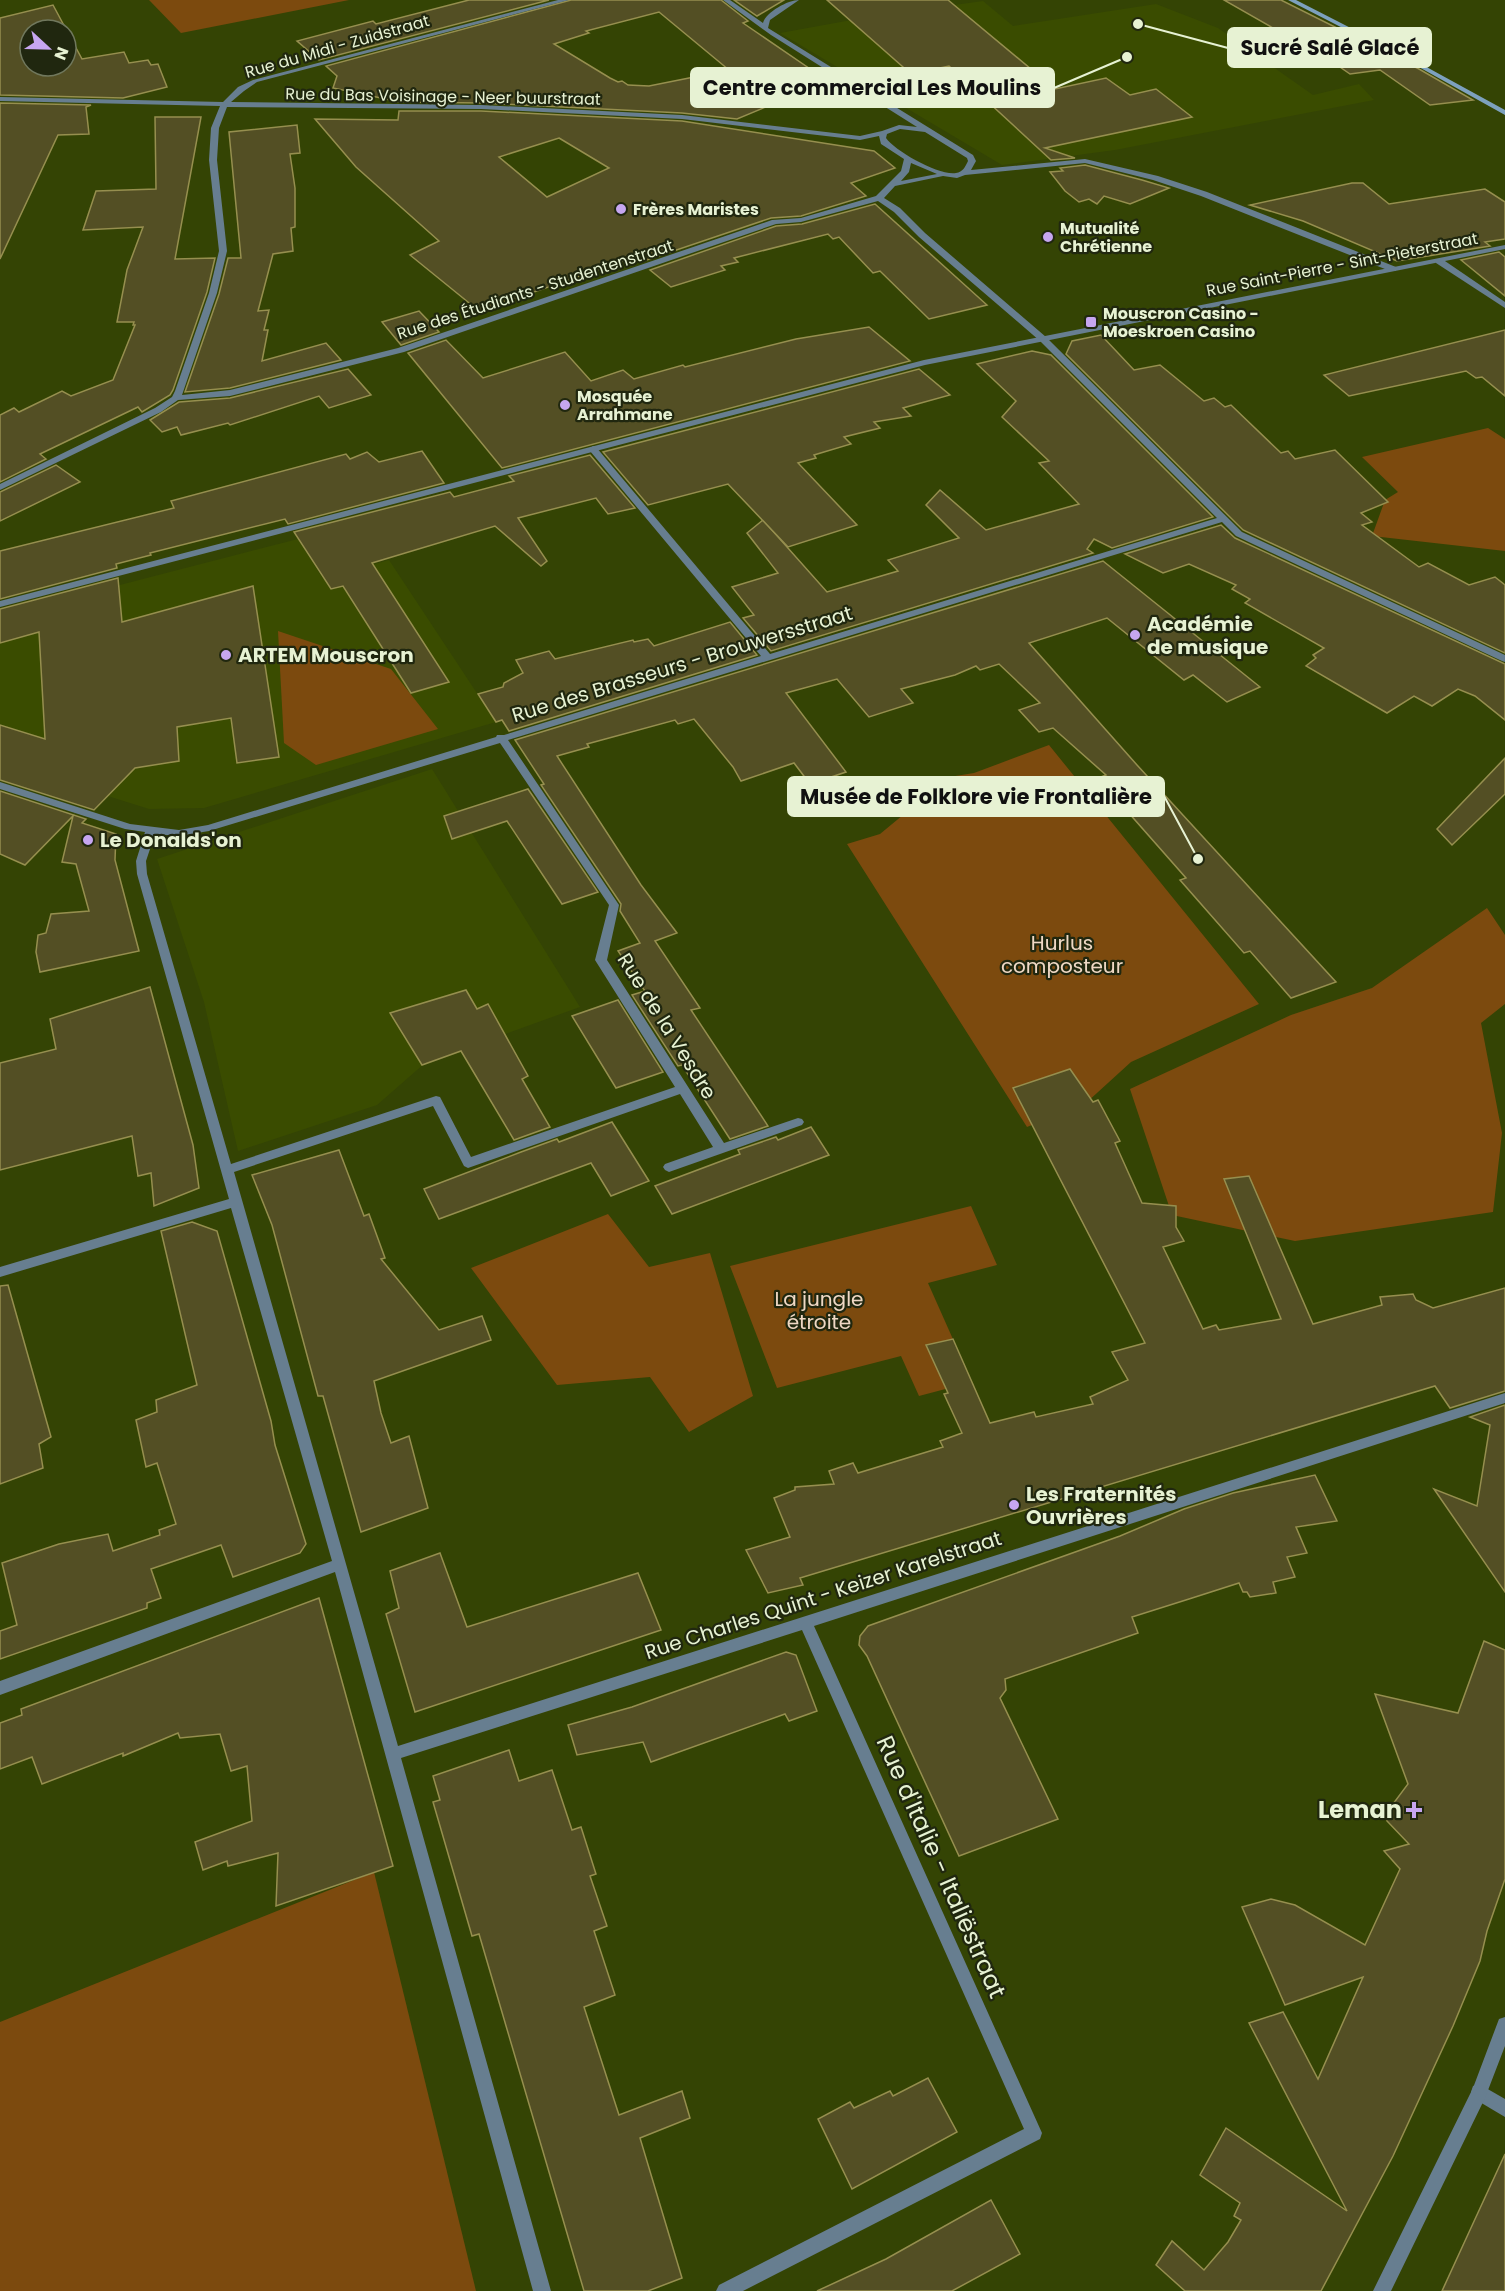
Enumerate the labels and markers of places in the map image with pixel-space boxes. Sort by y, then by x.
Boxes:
callout: Sucré Salé Glacé [1228,28,1431,67]
callout: Centre commercial Les Moulins [691,68,1054,107]
place label: Frères Maristes [633,198,759,221]
marker: Frères Maristes [614,202,628,216]
place label: Mutualité Chrétienne [1060,217,1152,258]
marker: Mutualité Chrétienne [1041,230,1055,244]
place label: Mouscron Casino - Moeskroen Casino [1103,302,1259,343]
marker: Mouscron Casino - Moeskroen Casino [1084,315,1098,329]
place label: Mosquée Arrahmane [577,385,673,426]
marker: Mosquée Arrahmane [558,398,572,412]
place label: Académie de musique [1147,610,1268,661]
marker: Académie de musique [1128,628,1142,642]
place label: ARTEM Mouscron [238,641,414,669]
marker: ARTEM Mouscron [219,648,233,662]
callout: Musée de Folklore vie Frontalière [788,777,1164,816]
place label: Le Donalds'on [100,826,242,854]
marker: Le Donalds'on [81,833,95,847]
place label: Les Fraternités Ouvrières [1026,1480,1176,1531]
marker: Les Fraternités Ouvrières [1007,1498,1021,1512]
place label: Leman [1318,1793,1402,1826]
marker: Leman [1407,1803,1421,1817]

